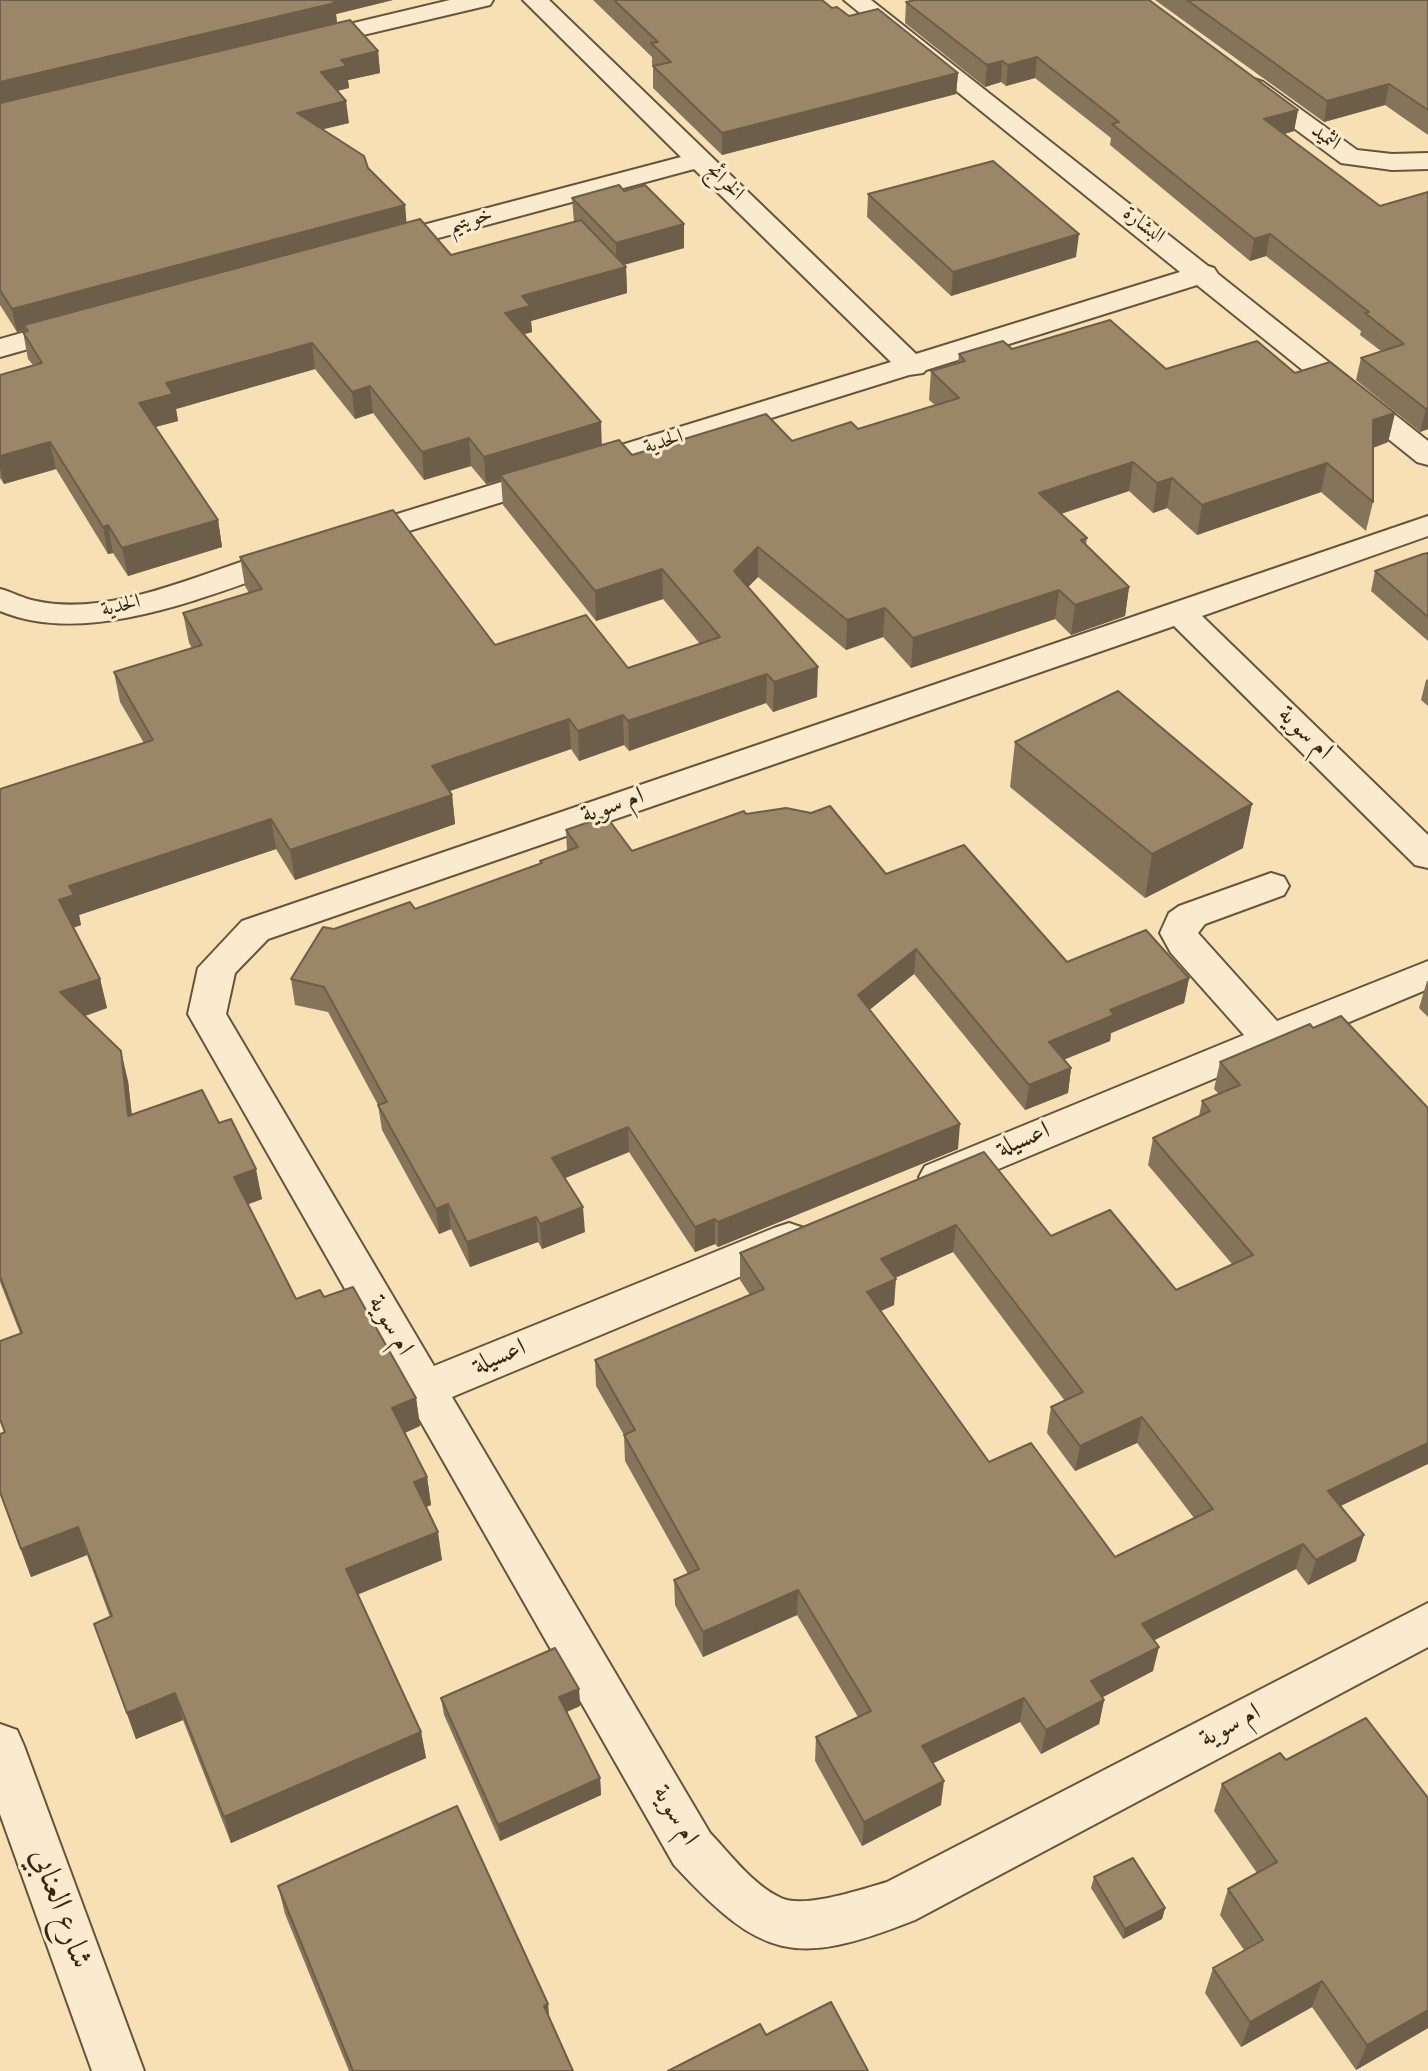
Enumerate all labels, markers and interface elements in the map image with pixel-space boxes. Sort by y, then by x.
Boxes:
street label: الثميد [1305,119,1345,157]
street label: الخرائج [700,159,748,207]
street label: البشارة [1117,202,1169,250]
street label: خويتيم [446,203,496,239]
street label: الحدية [641,425,687,461]
street label: الحدية [99,590,143,624]
street label: ام سوية [1270,700,1338,768]
street label: ام سوية [577,782,649,832]
street label: اعسيلة [993,1116,1055,1166]
street label: ام سوية [359,1290,419,1362]
street label: اعسيلة [469,1333,531,1383]
street label: ام سوية [1195,1698,1267,1756]
street label: ام سوية [644,1780,704,1852]
street label: شارع العنابي [20,1844,98,1974]

